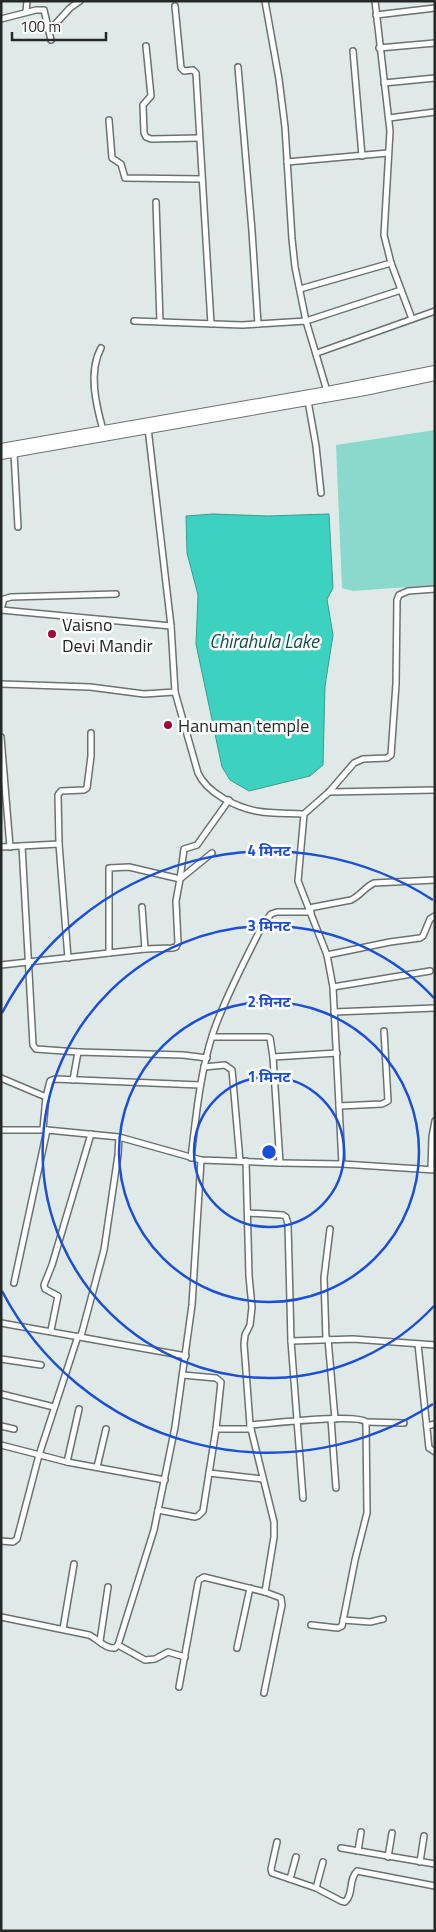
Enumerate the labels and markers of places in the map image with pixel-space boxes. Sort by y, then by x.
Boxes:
place label: Vaisno Devi Mandir [62,611,153,659]
marker: Vaisno Devi Mandir [46,628,58,640]
place label: Hanuman temple [178,712,309,739]
marker: Hanuman temple [162,719,174,731]
centre of rings [260,1143,278,1161]

